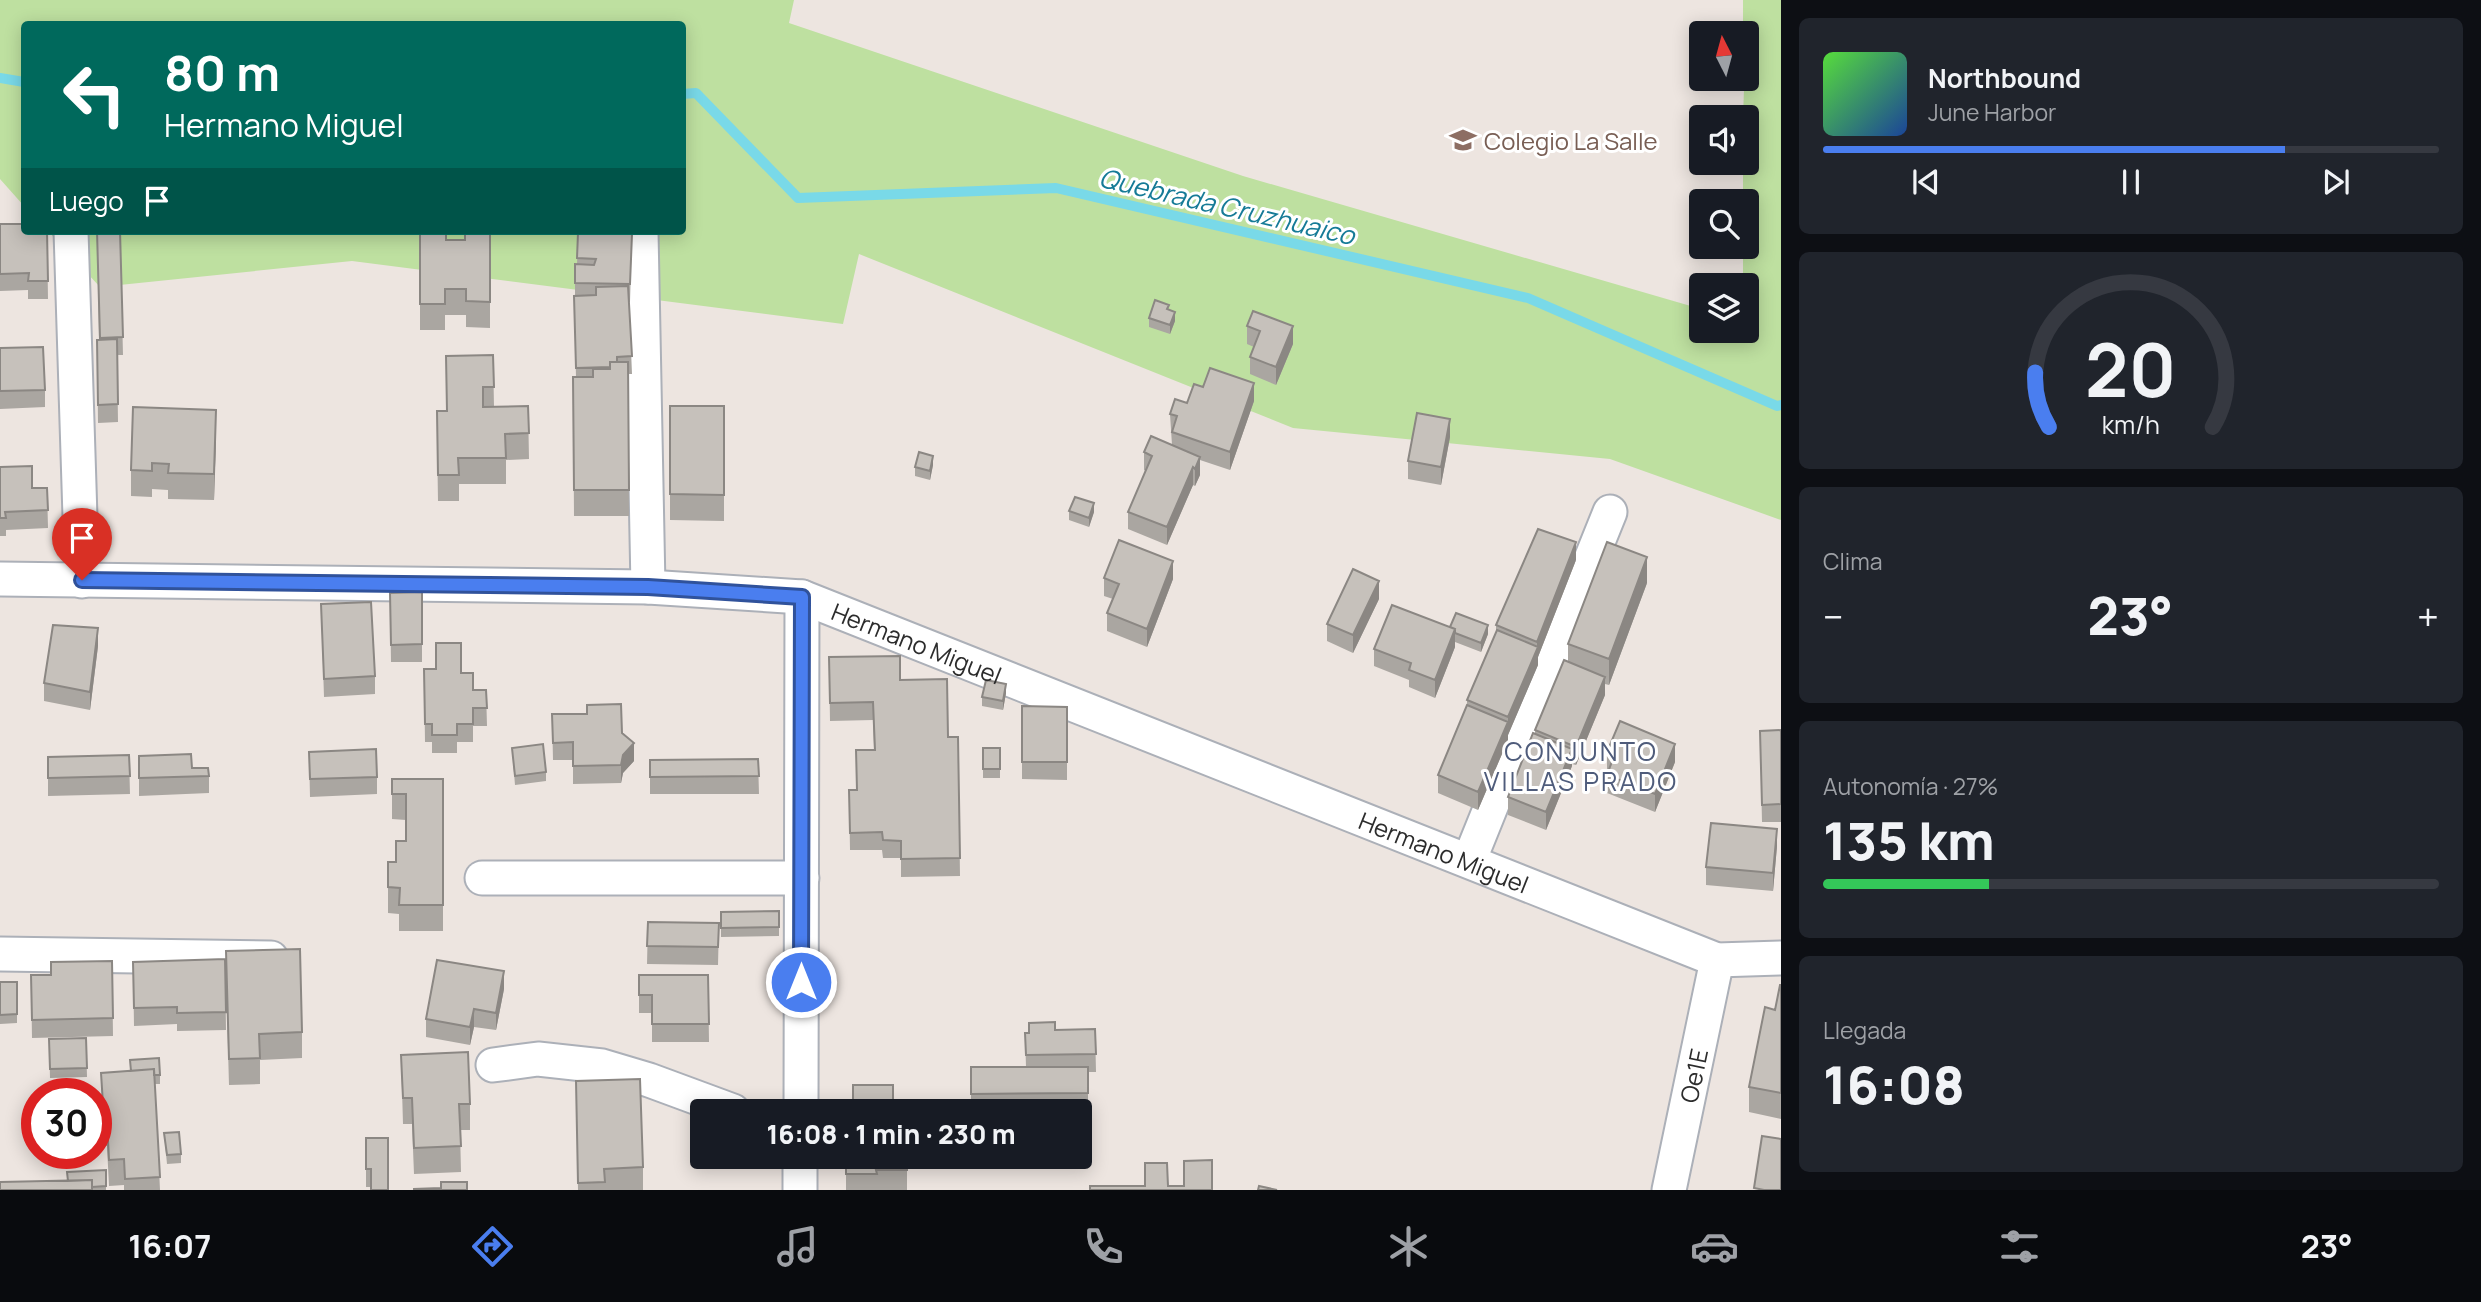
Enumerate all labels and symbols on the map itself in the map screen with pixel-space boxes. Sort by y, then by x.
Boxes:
north arrow [1689,21,1759,91]
place label: Colegio La Salle [1484,124,1658,157]
school or university icon: Colegio La Salle [1448,125,1478,155]
water label: Quebrada Cruzhuaico [1096,159,1360,253]
pin [52,508,112,580]
street label: Hermano Miguel [827,594,1007,691]
district label: CONJUNTO VILLAS PRADO [1484,733,1678,799]
street label: Hermano Miguel [1354,803,1534,900]
position arrow [764,945,838,1019]
street label: Oe1E [1671,1045,1715,1105]
speed limit sign: 30 [21,1078,112,1169]

